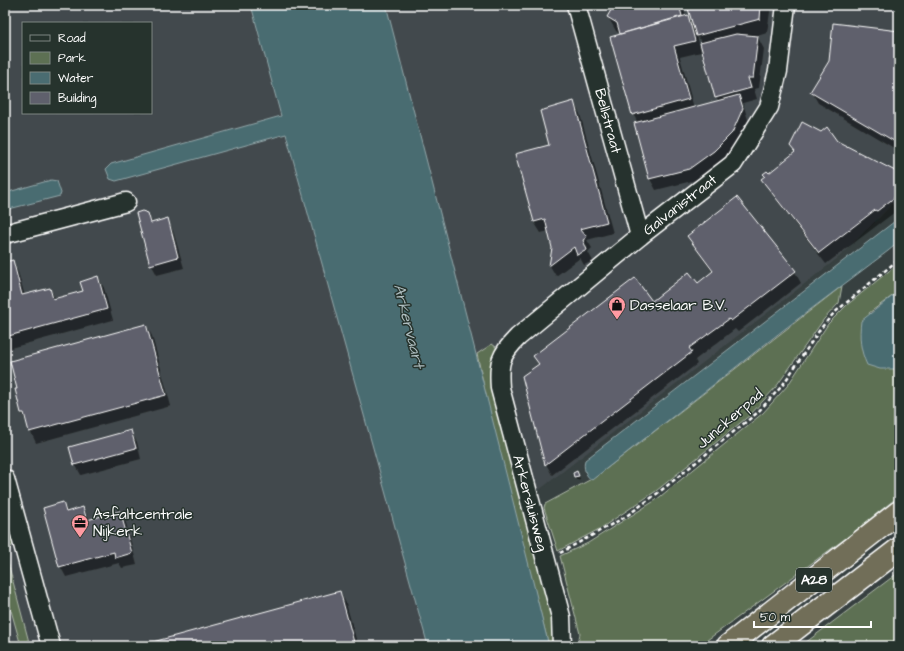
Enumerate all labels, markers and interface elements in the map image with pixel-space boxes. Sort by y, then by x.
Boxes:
legend [22,22,152,114]
text: Road [58,30,86,47]
text: Park [58,50,86,67]
text: Water [58,70,94,87]
street label: Bellstraat [589,86,627,156]
text: Building [58,90,96,108]
street label: Galvanistraat [639,169,721,241]
water label: Arkervaart [388,281,430,372]
shop icon: Dasselaar B.V. [607,295,627,320]
place label: Dasselaar B.V. [630,295,727,316]
street label: Junckerpad [692,384,768,454]
street label: Arkersluisweg [506,453,553,554]
place label: Asfaltcentrale Nijkerk [93,504,193,542]
office icon: Asfaltcentrale Nijkerk [70,513,90,538]
road number: A28 [796,568,832,592]
scale bar [754,603,871,629]
text: 50 m [760,609,791,626]

